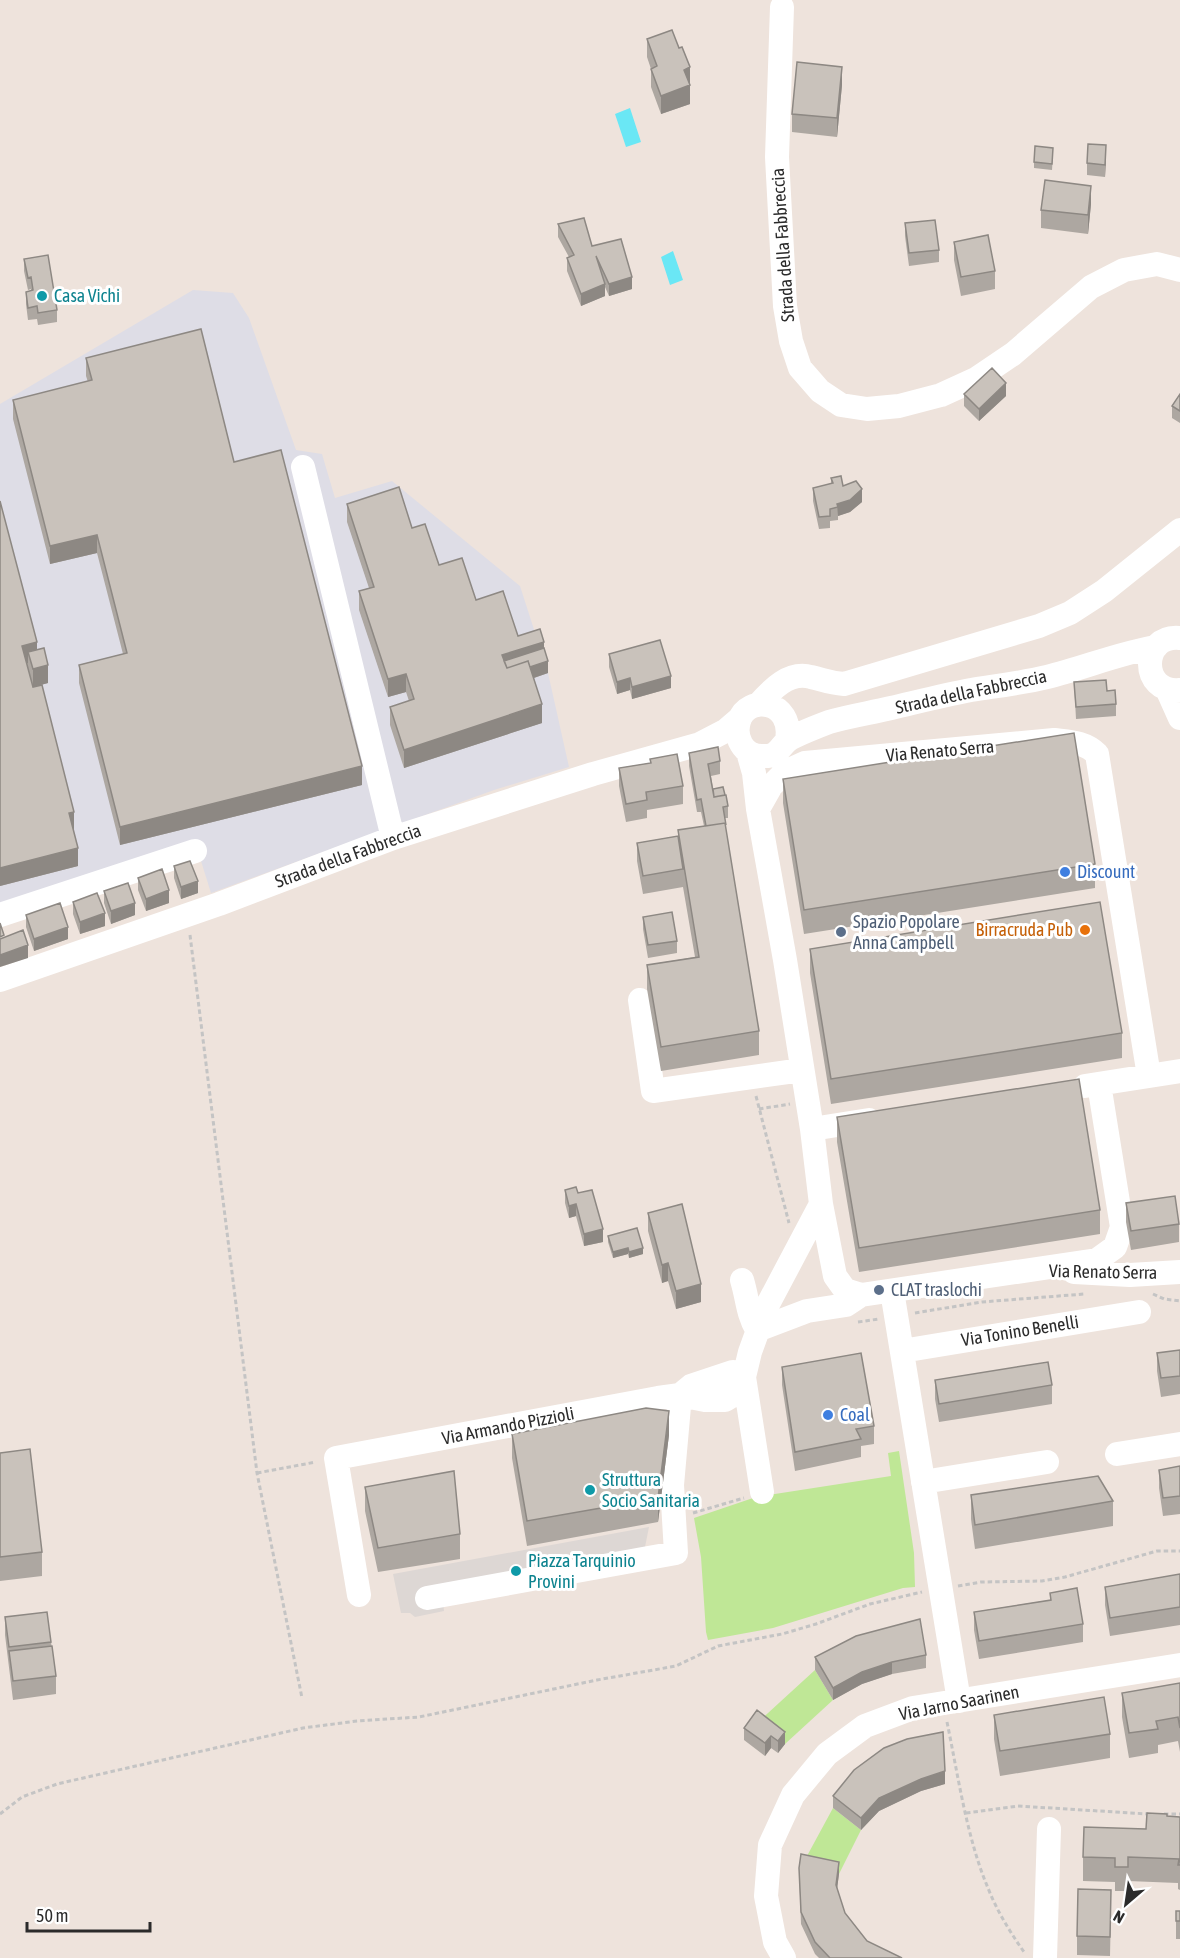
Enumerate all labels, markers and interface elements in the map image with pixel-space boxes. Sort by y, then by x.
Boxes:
street label: Strada della Fabbreccia [767,167,798,323]
place label: Casa Vichi [54,285,120,306]
marker: Casa Vichi [35,289,49,303]
street label: Strada della Fabbreccia [893,665,1048,718]
street label: Via Renato Serra [885,735,995,766]
street label: Strada della Fabbreccia [272,819,424,892]
place label: Discount [1077,861,1135,882]
marker: Discount [1058,865,1072,879]
place label: Spazio Popolare Anna Campbell [853,911,960,953]
place label: Birracruda Pub [976,919,1073,940]
marker: Birracruda Pub [1078,923,1092,937]
marker: Spazio Popolare Anna Campbell [834,925,848,939]
street label: Via Renato Serra [1049,1260,1157,1283]
place label: CLAT traslochi [891,1279,982,1300]
marker: CLAT traslochi [872,1283,886,1297]
street label: Via Tonino Benelli [960,1311,1080,1350]
street label: Via Armando Pizzioli [440,1402,576,1449]
place label: Coal [840,1404,870,1425]
marker: Coal [821,1408,835,1422]
place label: Struttura Socio Sanitaria [602,1469,700,1511]
marker: Struttura Socio Sanitaria [583,1483,597,1497]
place label: Piazza Tarquinio Provini [528,1550,636,1592]
marker: Piazza Tarquinio Provini [509,1564,523,1578]
street label: Via Jarno Saarinen [897,1681,1021,1724]
north arrow [1096,1874,1156,1934]
scale bar [27,1895,150,1933]
text: 50 m [36,1905,68,1926]
text: N [1110,1907,1127,1927]

